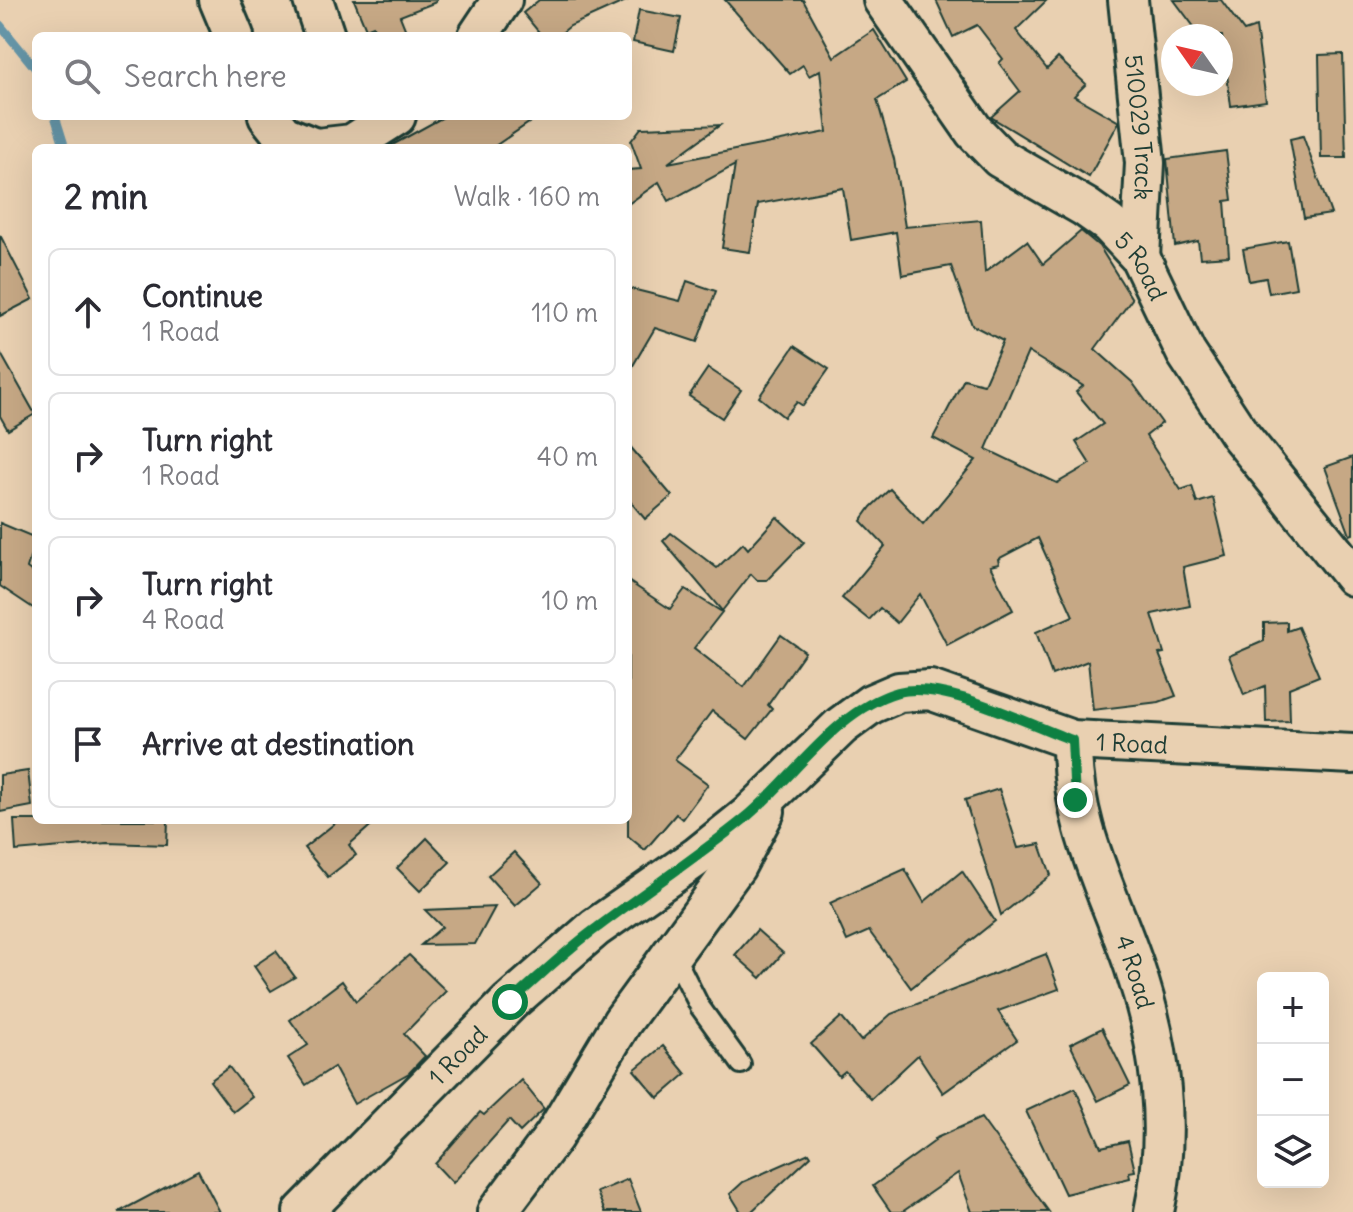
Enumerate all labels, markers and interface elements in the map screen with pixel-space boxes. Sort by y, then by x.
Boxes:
north arrow [1161,24,1233,96]
search box [32,32,632,120]
street label: 510029 Track [1119,53,1160,201]
icon: search [60,54,104,98]
text: Search here [124,57,287,95]
text: 2 min [64,175,148,218]
text: Walk · 160 m [454,180,600,213]
street label: 5 Road [1109,225,1173,305]
text: Continue [142,277,263,315]
icon: ahead [66,290,110,334]
text: 110 m [531,296,598,329]
text: 1 Road [142,315,219,348]
text: Turn right [142,421,273,459]
icon: right [66,434,110,478]
text: 40 m [537,440,598,473]
text: 1 Road [142,459,219,492]
text: Turn right [142,565,273,603]
icon: right [66,578,110,622]
text: 10 m [542,584,598,617]
text: 4 Road [142,603,224,636]
icon: arrive [66,722,110,766]
text: Arrive at destination [142,725,414,763]
street label: 1 Road [1095,726,1168,760]
route end [1057,782,1093,818]
street label: 4 Road [1109,931,1161,1012]
map controls [1257,972,1329,1188]
button: + [1257,972,1329,1044]
route start [492,984,528,1020]
street label: 1 Road [422,1019,493,1091]
button: − [1257,1044,1329,1116]
button: layers [1257,1116,1329,1188]

